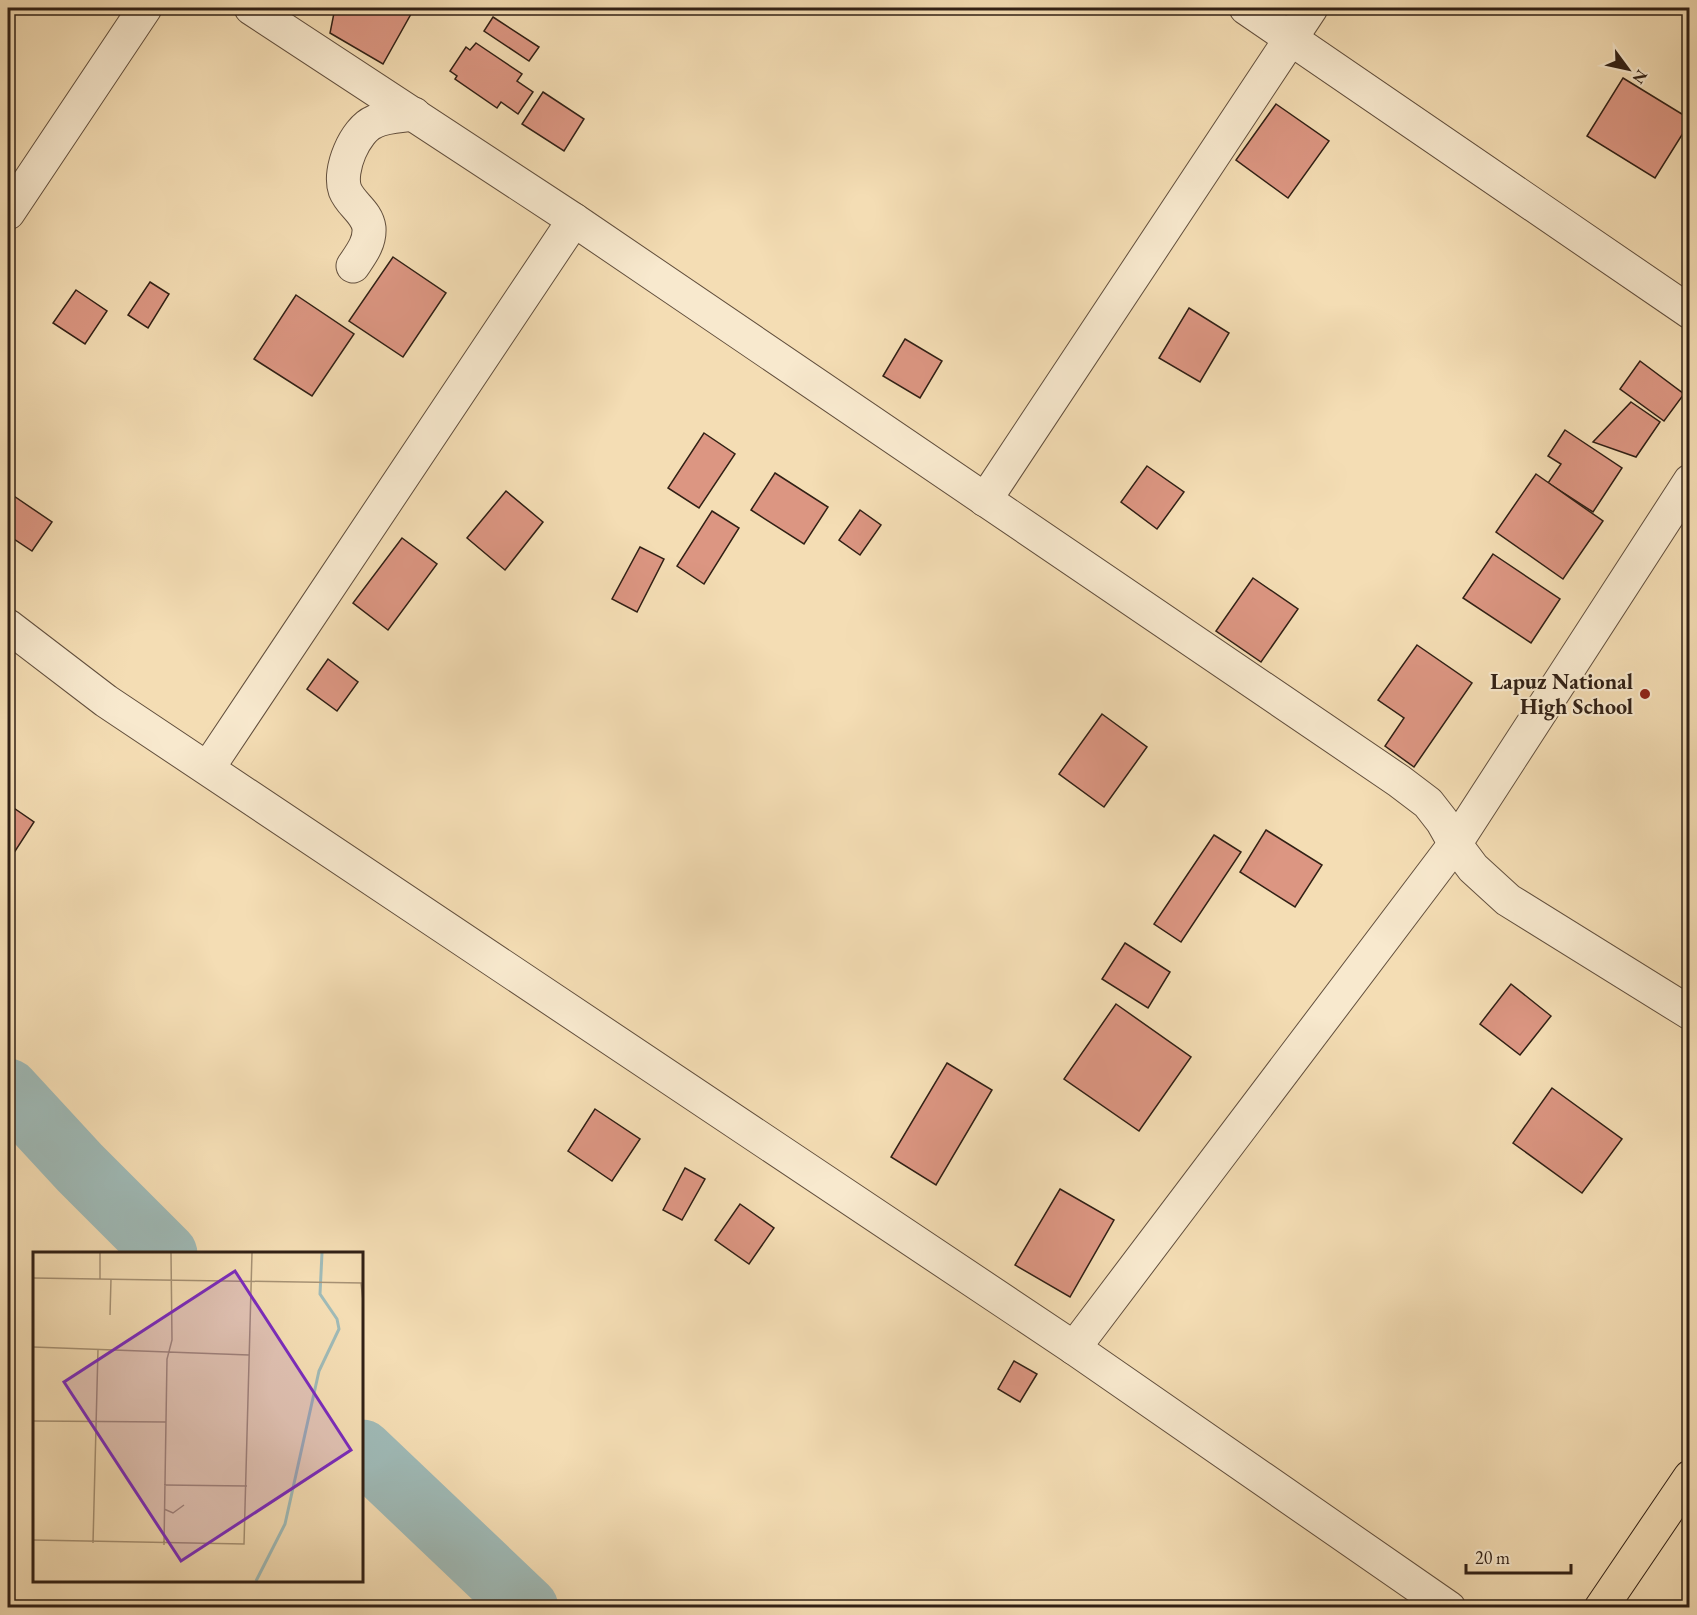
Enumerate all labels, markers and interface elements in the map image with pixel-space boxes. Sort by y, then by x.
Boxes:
north arrow [1598,39,1658,99]
text: N [1628,66,1652,88]
place label: Lapuz National High School [1490,667,1633,721]
marker: Lapuz National High School [1638,687,1652,701]
inset map [33,1252,363,1582]
scale bar [1466,1537,1571,1575]
text: 20 m [1475,1546,1510,1569]

